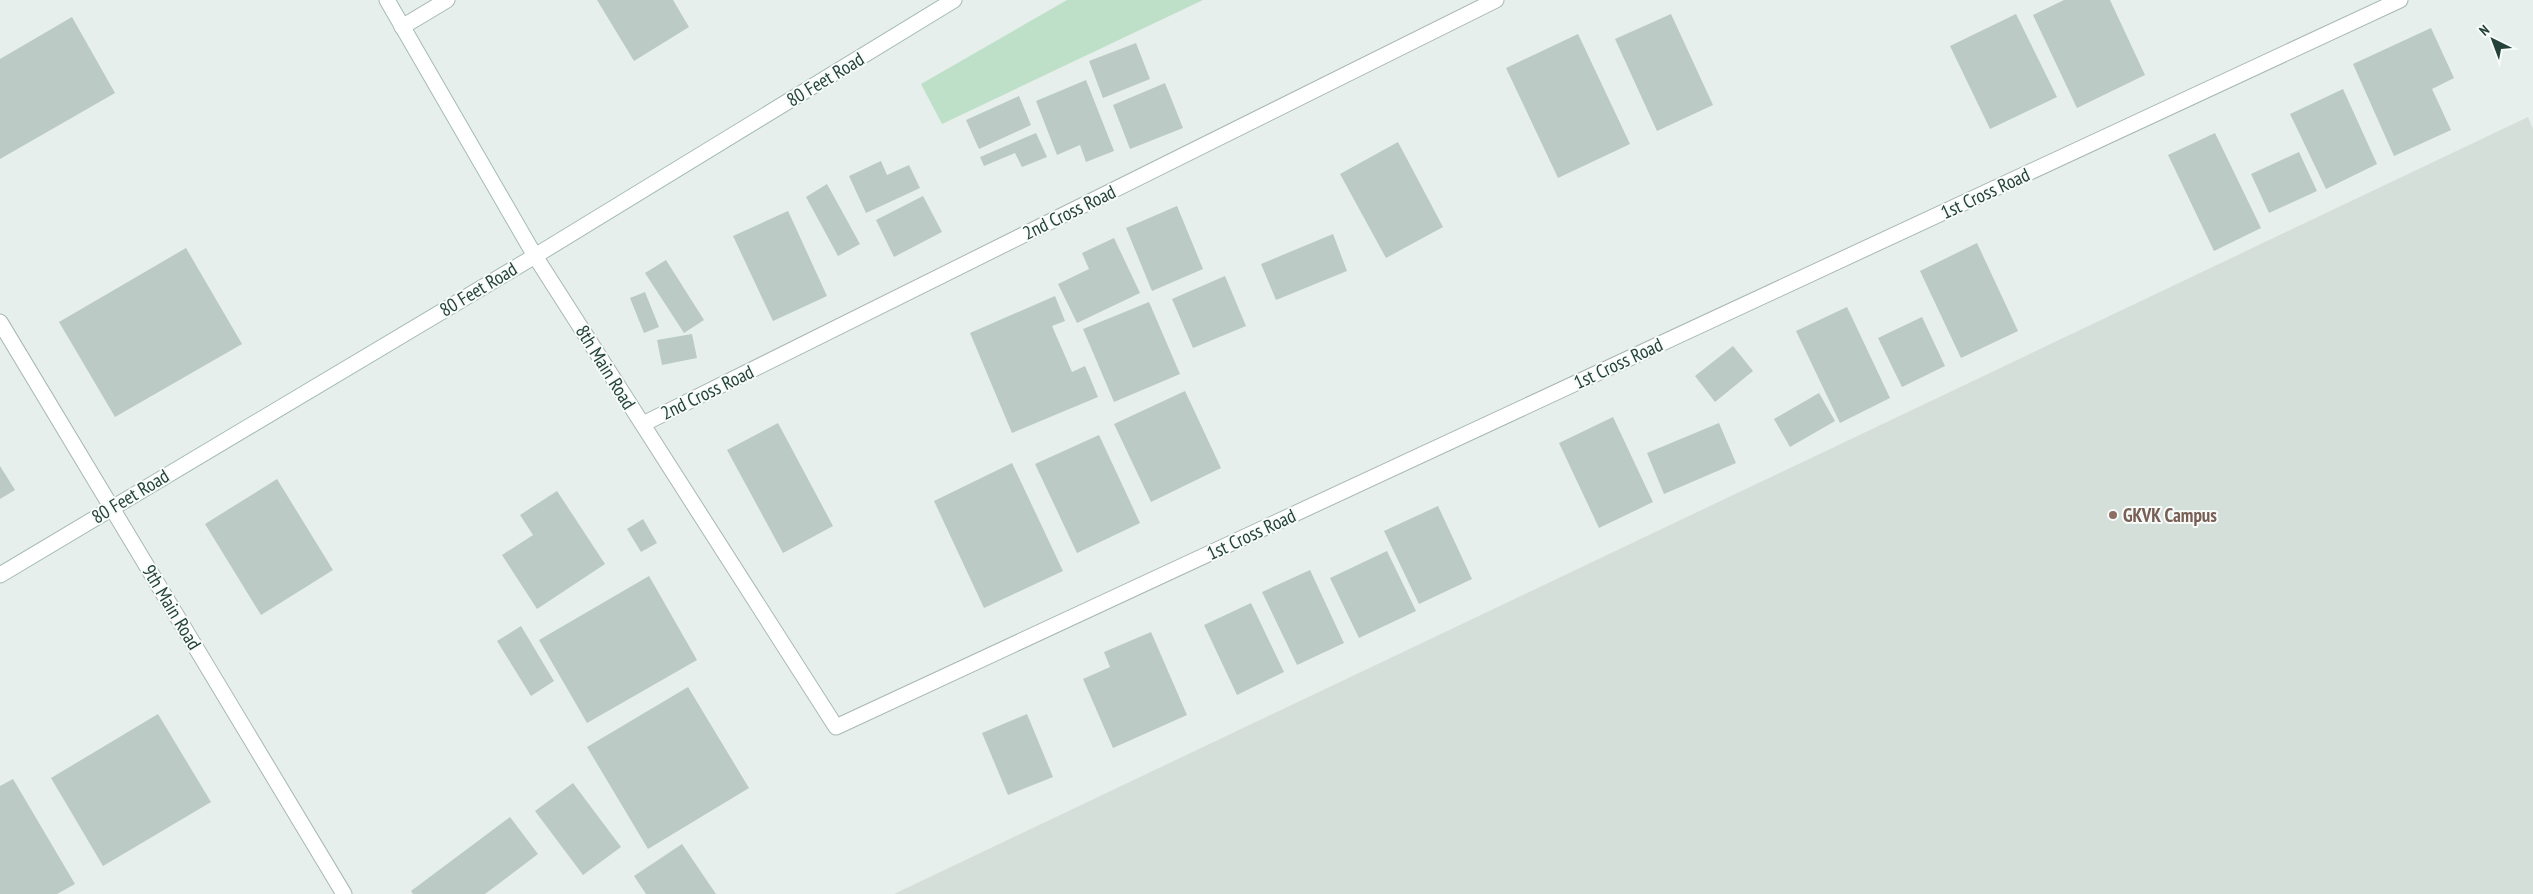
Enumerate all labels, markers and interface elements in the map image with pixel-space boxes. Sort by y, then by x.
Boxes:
north arrow [2468,15,2518,65]
text: N [2475,21,2493,40]
street label: 80 Feet Road [782,47,868,111]
street label: 1st Cross Road [1937,162,2033,224]
street label: 2nd Cross Road [1019,179,1119,245]
street label: 80 Feet Road [435,257,521,321]
street label: 8th Main Road [571,320,641,414]
street label: 1st Cross Road [1570,332,1666,394]
street label: 2nd Cross Road [657,359,757,425]
street label: 80 Feet Road [87,464,173,528]
street label: 1st Cross Road [1203,503,1299,565]
place label: GKVK Campus [2123,503,2217,527]
marker: GKVK Campus [2107,509,2119,521]
street label: 9th Main Road [137,560,207,654]

